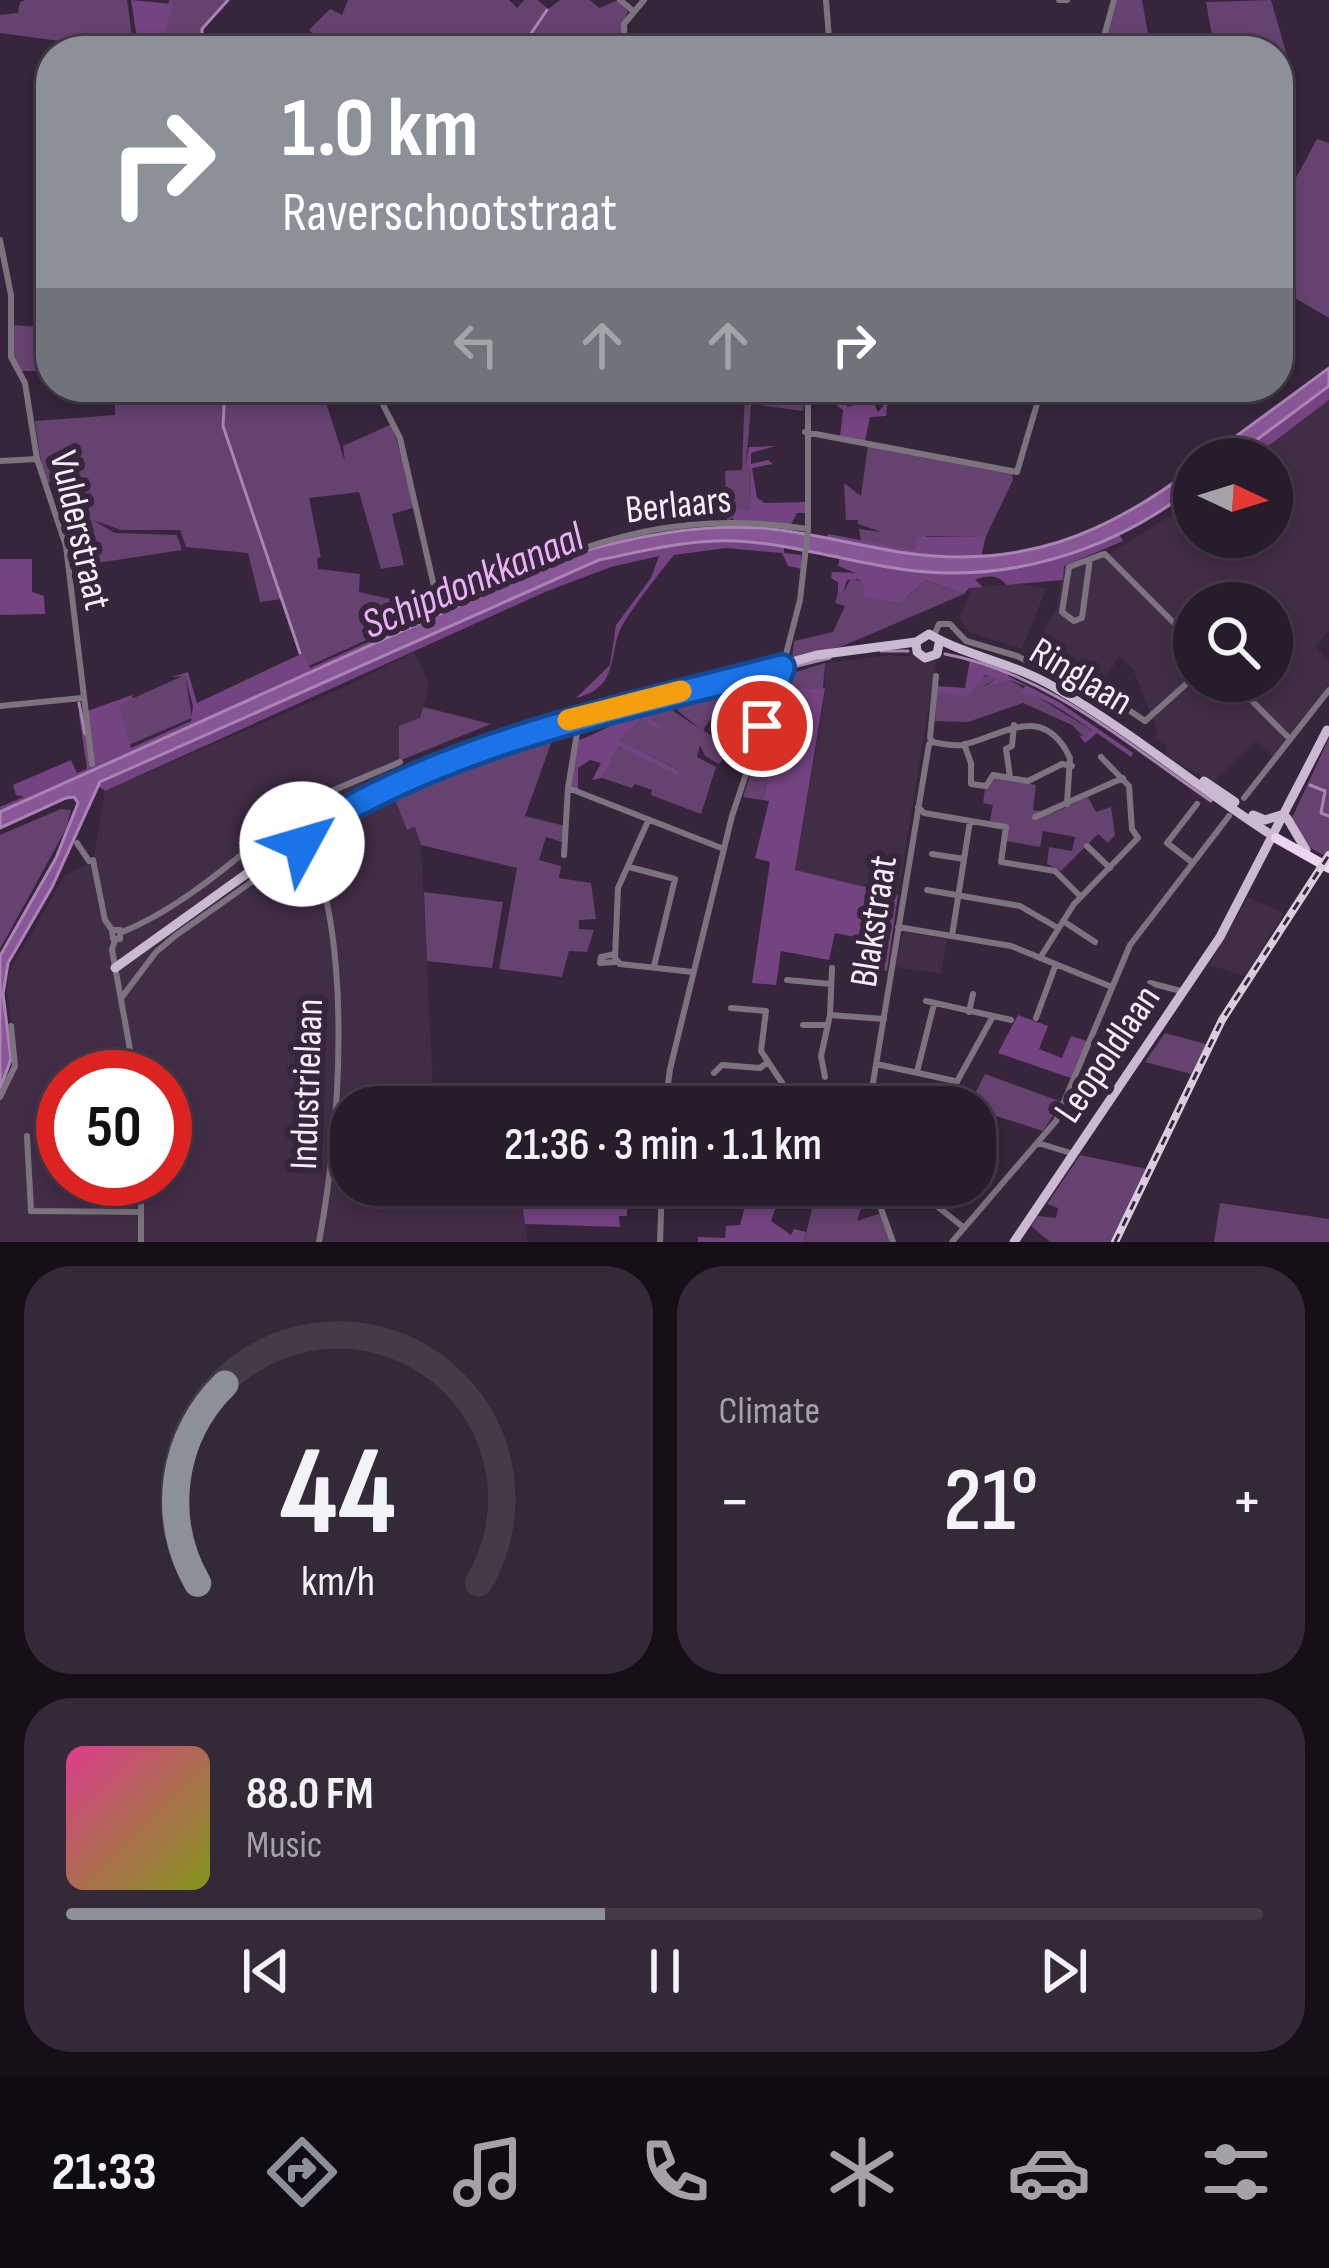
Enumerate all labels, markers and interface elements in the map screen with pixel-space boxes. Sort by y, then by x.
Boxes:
text: 1.0 km [282,79,478,180]
icon: right [84,84,240,240]
text: Raverschootstraat [282,181,617,246]
icon: left [443,312,509,378]
icon: ahead [569,312,635,378]
icon: ahead [695,312,761,378]
icon: right [821,312,887,378]
north arrow [1173,438,1293,558]
map controls [1173,438,1293,702]
street label: Vulderstraat [39,447,121,615]
street label: Berlaars [623,477,733,534]
water label: Schipdonkkanaal [355,511,592,651]
button: search [1173,582,1293,702]
street label: Ringlaan [1021,628,1141,726]
pin [711,675,813,777]
icon: arrive [729,693,795,759]
position arrow [239,781,365,907]
street label: Blakstraat [841,852,908,990]
street label: Leopoldlaan [1045,977,1171,1132]
street label: Industrielaan [281,998,334,1170]
speed limit sign: 50 [36,1050,192,1206]
text: 21:36 · 3 min · 1.1 km [504,1118,822,1173]
text: Climate [719,1388,820,1435]
text: 44 [280,1420,397,1569]
text: 21° [943,1448,1038,1556]
text: − [719,1463,751,1542]
text: + [1231,1463,1263,1542]
text: km/h [301,1556,375,1608]
text: 88.0 FM [246,1767,373,1822]
text: Music [246,1822,322,1869]
icon: previous [233,1938,299,2004]
icon: pause [632,1938,698,2004]
icon: next [1031,1938,1097,2004]
icon: directions [260,2130,344,2214]
icon: music [446,2130,530,2214]
icon: phone [633,2130,717,2214]
icon: climate [820,2130,904,2214]
icon: car [1007,2130,1091,2214]
icon: filters [1194,2130,1278,2214]
text: 21:33 [51,2140,157,2205]

